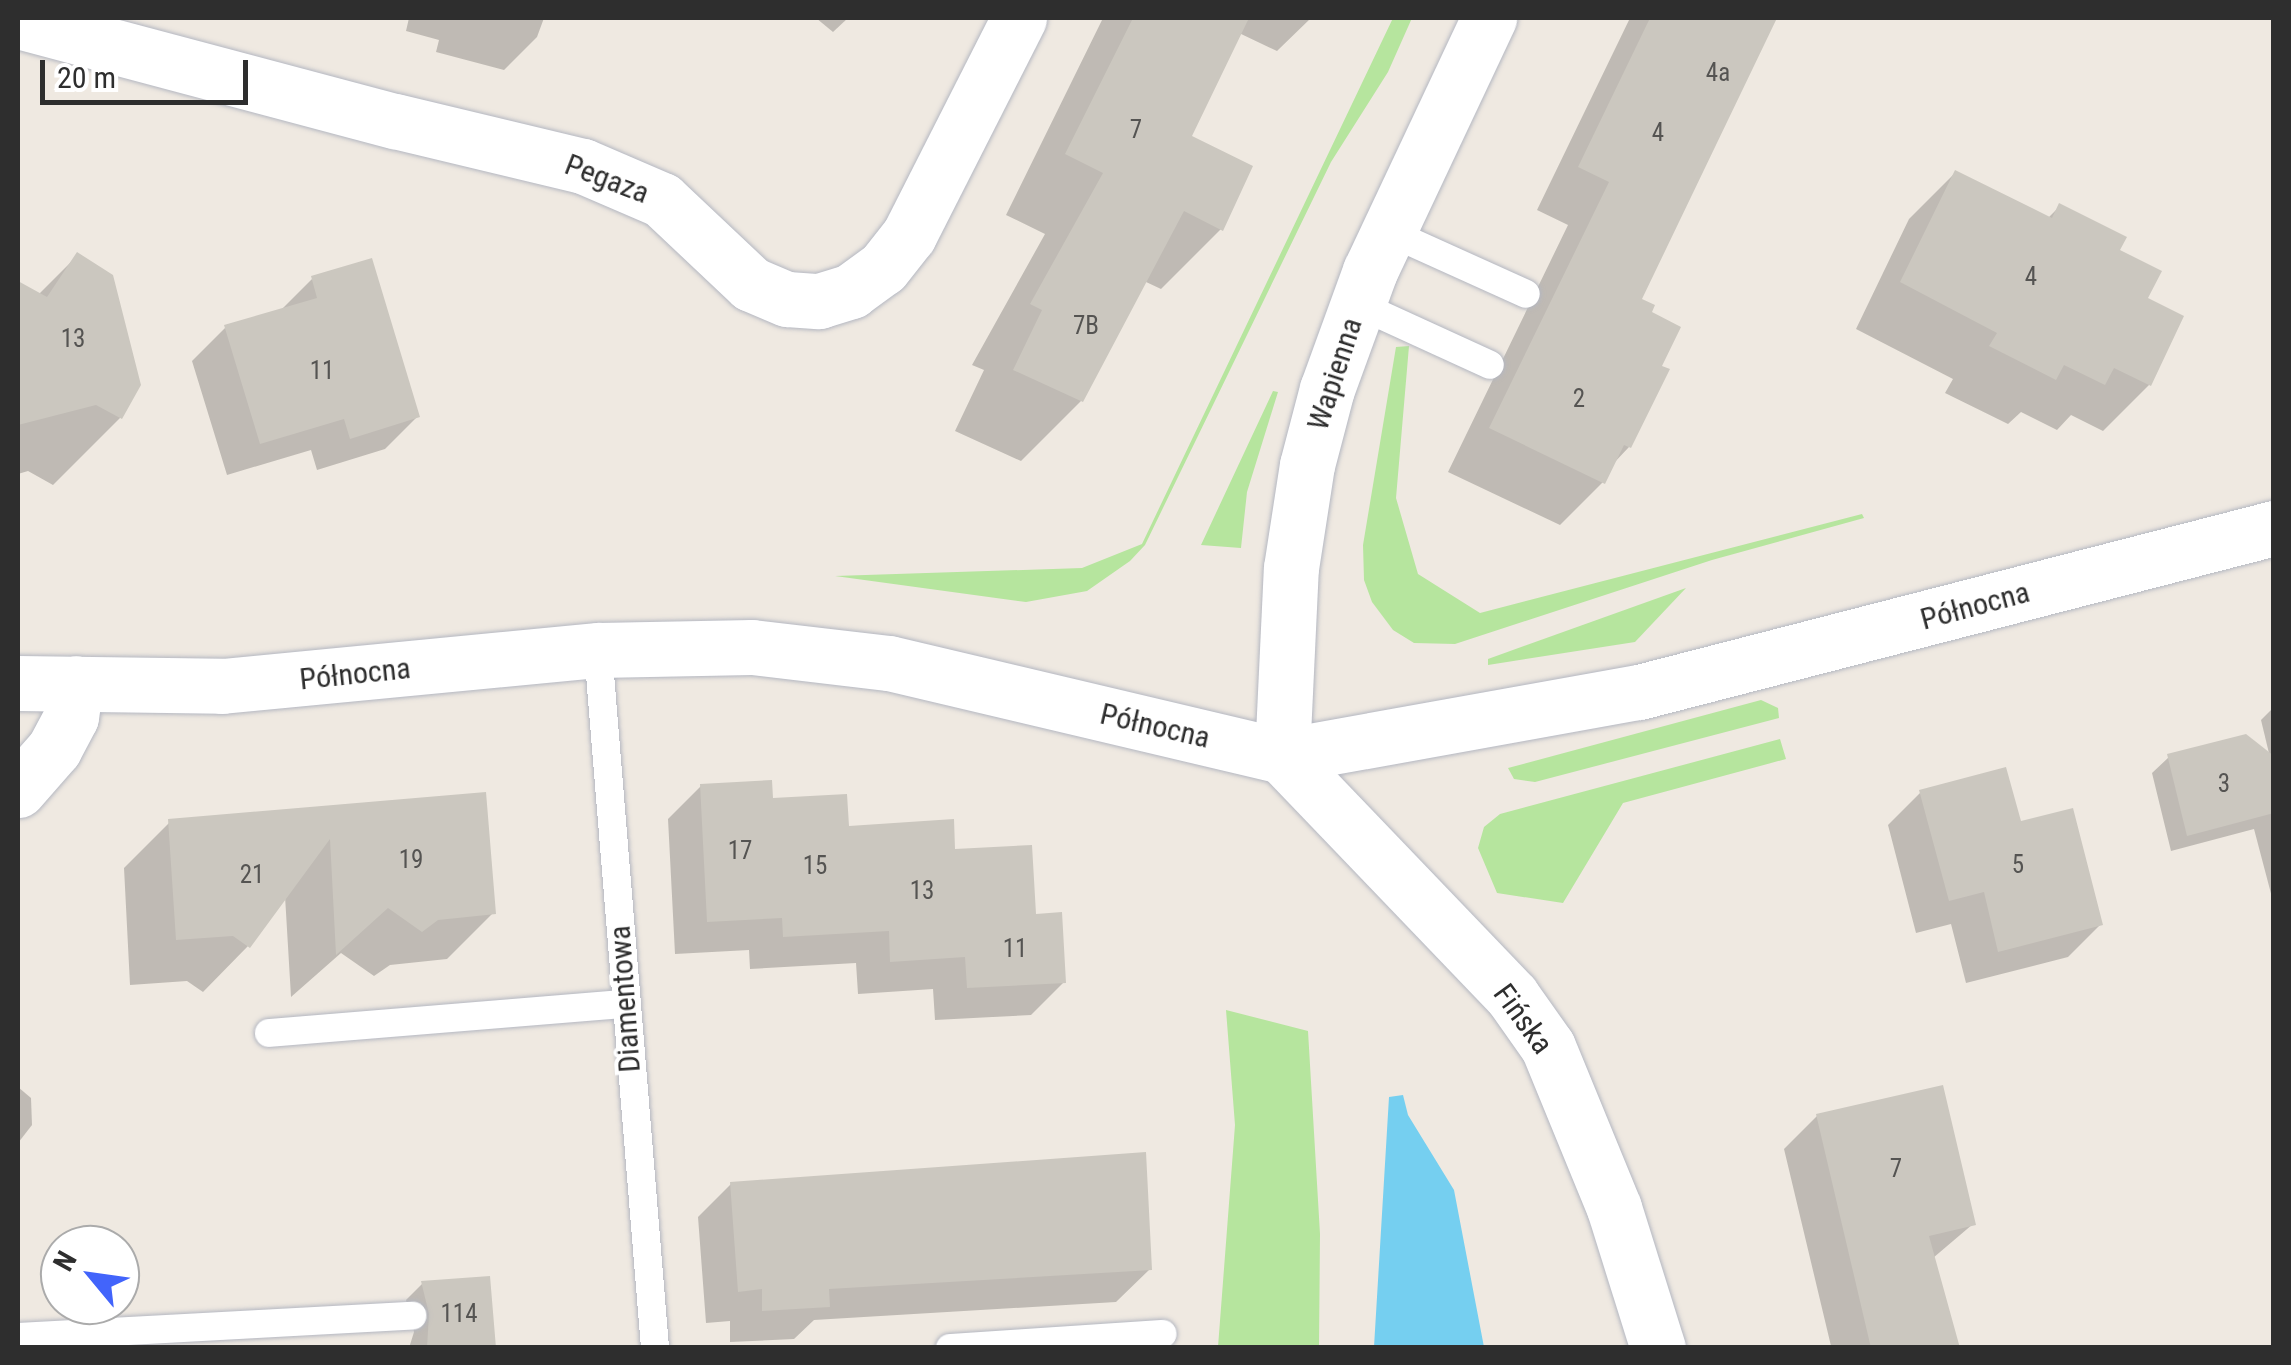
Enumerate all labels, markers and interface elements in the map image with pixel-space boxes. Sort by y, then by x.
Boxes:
scale bar [45,40,252,102]
house number: 4a [1706,58,1730,88]
text: 20 m [57,60,116,95]
house number: 7 [1130,115,1142,145]
house number: 4 [1652,118,1664,148]
street label: Pegaza [560,147,654,211]
house number: 4 [2025,262,2037,292]
house number: 7B [1073,311,1099,341]
street label: Wapienna [1300,313,1370,435]
house number: 13 [61,324,85,354]
house number: 11 [310,356,334,386]
house number: 2 [1573,384,1585,414]
street label: Północna [1917,574,2033,638]
street label: Północna [298,650,412,698]
street label: Północna [1097,696,1213,756]
house number: 3 [2218,769,2230,799]
house number: 17 [728,836,752,866]
house number: 19 [399,845,423,875]
house number: 5 [2012,850,2024,880]
house number: 15 [803,851,827,881]
house number: 21 [240,860,264,890]
house number: 13 [910,876,934,906]
street label: Diamentowa [602,924,648,1074]
house number: 11 [1003,934,1027,964]
street label: Fińska [1486,977,1560,1061]
house number: 7 [1890,1154,1902,1184]
north arrow [40,1225,140,1325]
text: N [46,1246,84,1277]
house number: 114 [440,1299,478,1329]

